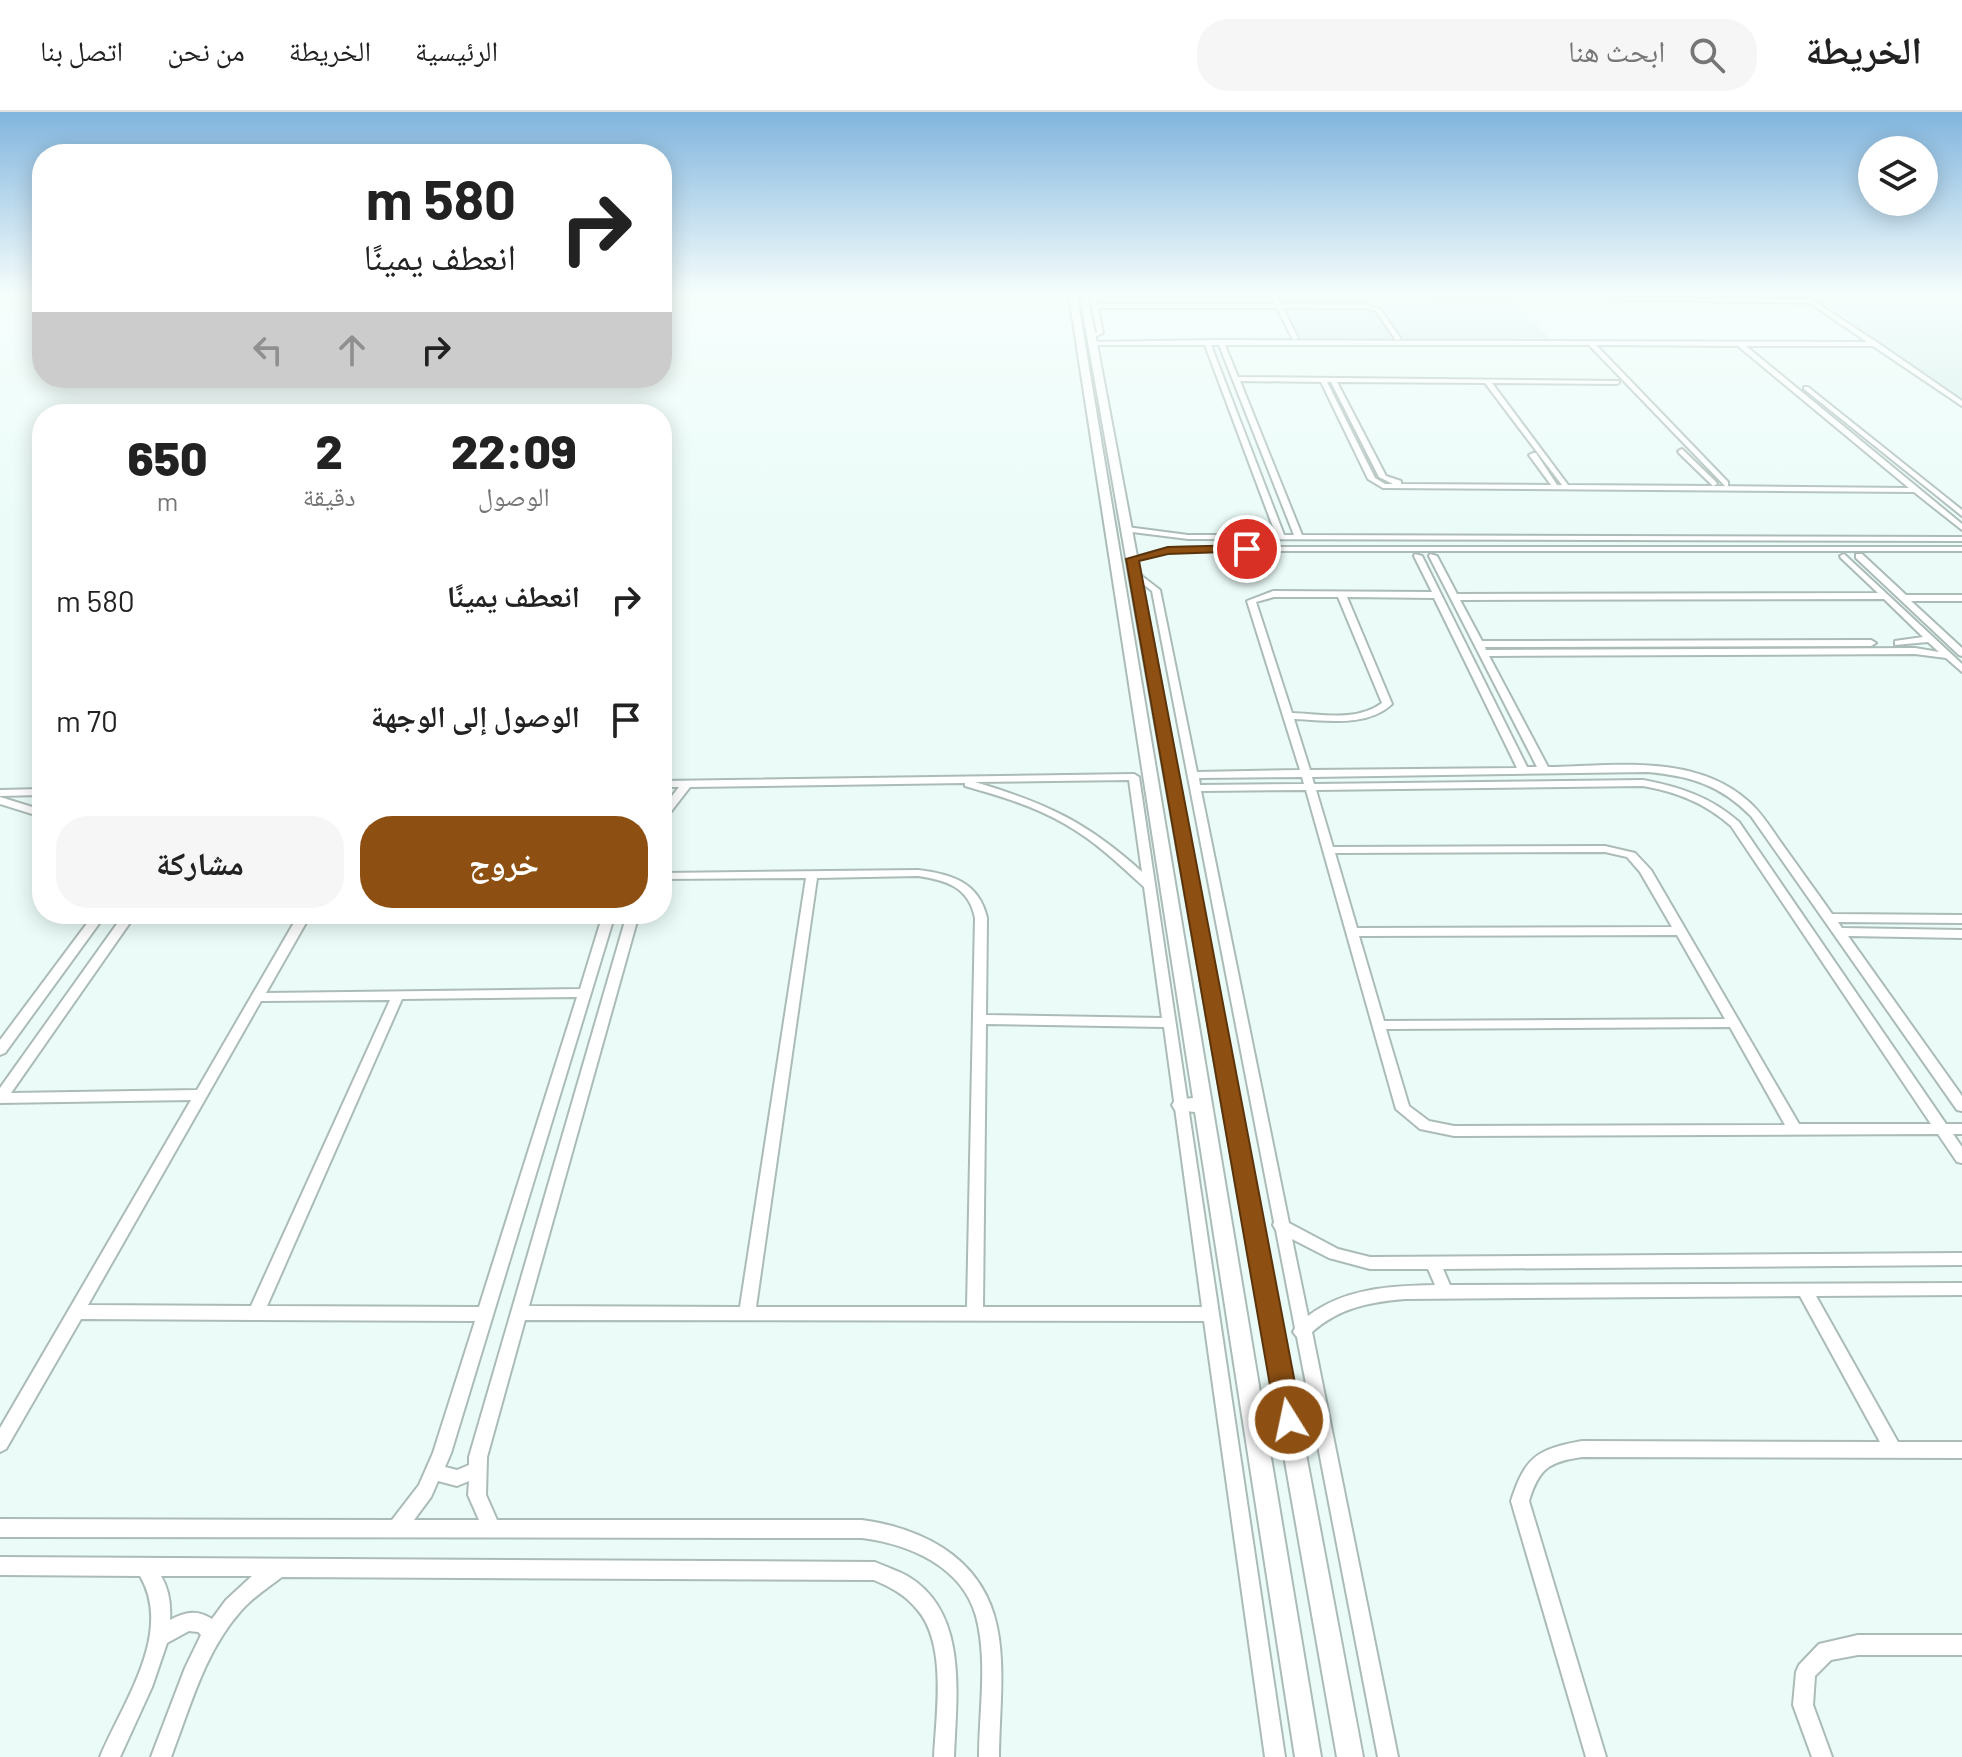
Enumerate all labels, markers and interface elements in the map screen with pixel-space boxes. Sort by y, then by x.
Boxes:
search box [1197,19,1757,91]
text: الخريطة [1805,26,1922,72]
text: ابحث هنا [1568,32,1665,68]
text: اتصل بنا [40,33,123,67]
text: من نحن [167,33,245,67]
text: الخريطة [289,33,371,67]
text: الرئيسية [415,33,498,67]
icon: search [1685,33,1729,77]
map controls [1858,136,1938,216]
button: layers [1858,136,1938,216]
text: 580 m [366,164,516,231]
icon: right [544,176,648,280]
text: انعطف يمينًا [364,234,516,277]
icon: left [246,328,290,372]
icon: ahead [330,328,374,372]
icon: right [414,328,458,372]
text: 2 [316,421,343,479]
text: 22:09 [451,421,577,479]
text: 650 [127,428,207,486]
text: دقيقة [303,480,356,511]
text: الوصول [478,480,550,511]
text: m [157,485,178,516]
pin [1213,515,1281,583]
icon: arrive [1225,527,1269,571]
text: انعطف يمينًا [447,577,580,613]
icon: right [604,578,648,622]
text: 580 m [56,582,135,618]
text: الوصول إلى الوجهة [371,697,580,733]
icon: arrive [604,698,648,742]
text: 70 m [56,702,118,738]
button: مشاركة [56,816,344,908]
button: خروج [360,816,648,908]
position arrow [1247,1378,1331,1462]

